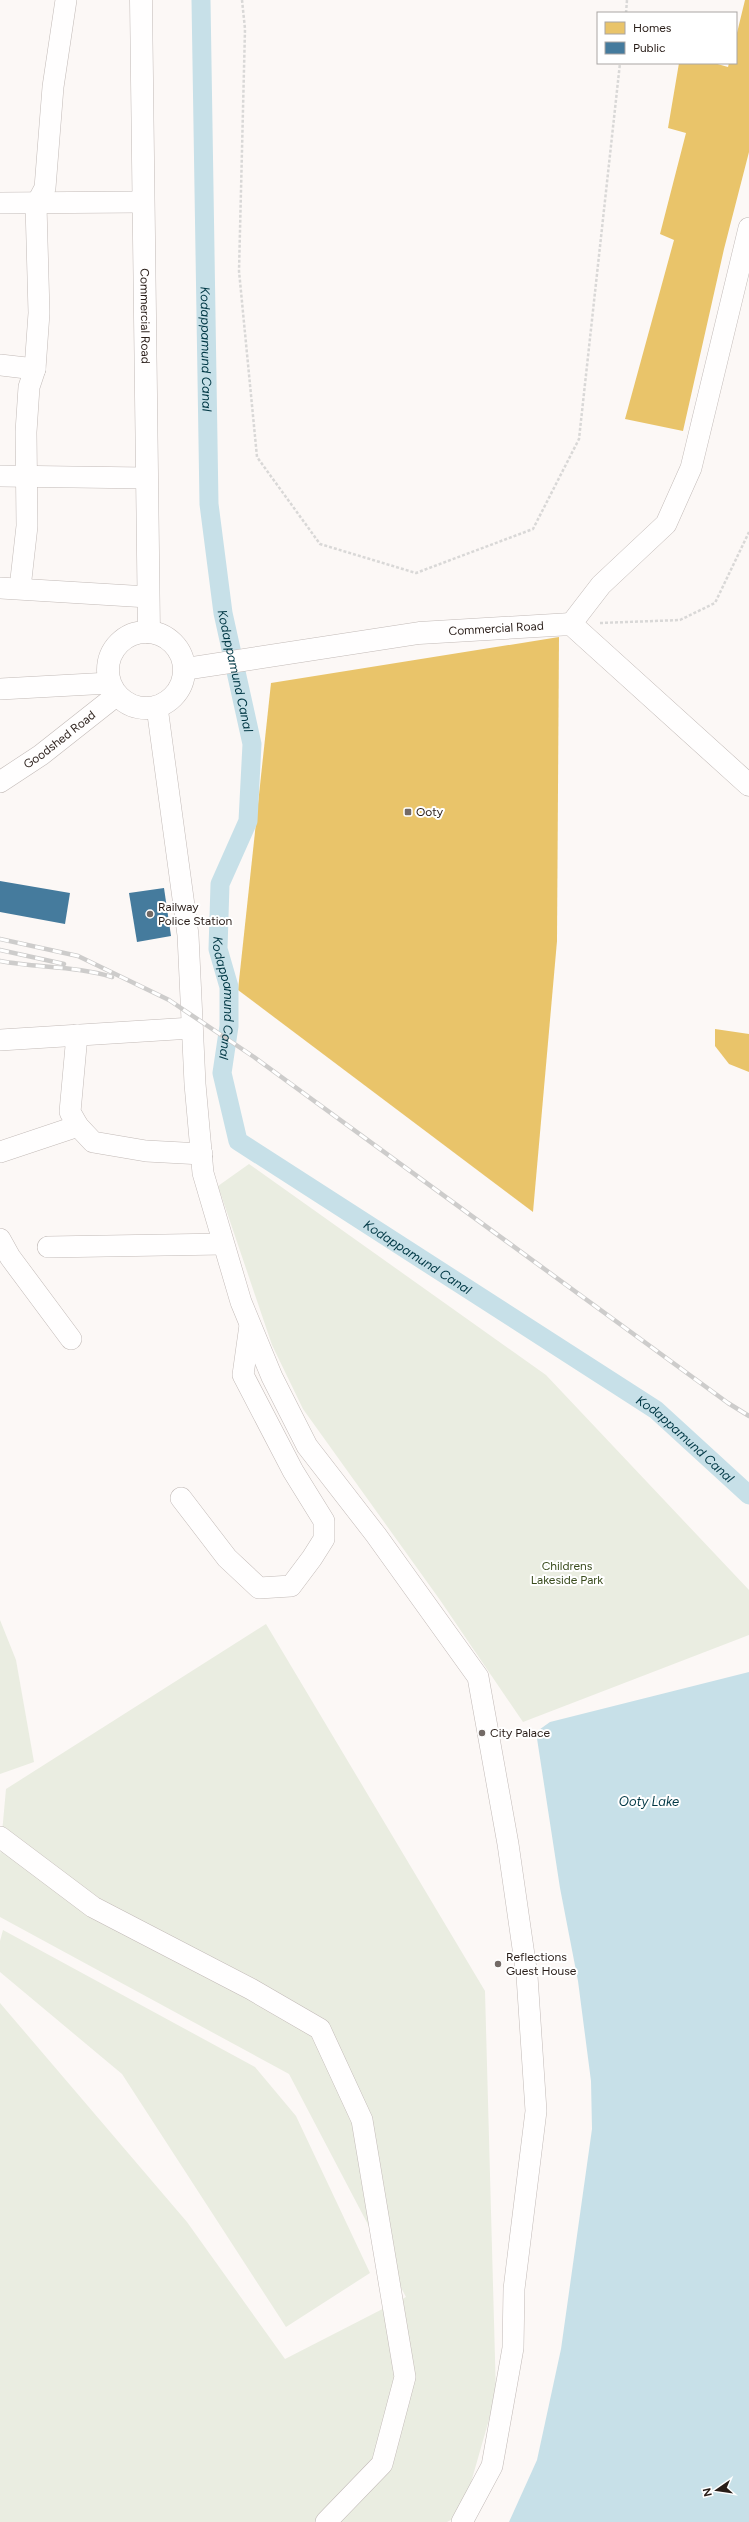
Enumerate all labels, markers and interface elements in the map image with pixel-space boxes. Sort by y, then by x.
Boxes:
legend [597,12,737,64]
text: Homes [633,21,672,35]
text: Public [633,41,666,55]
street label: Commercial Road [137,268,153,364]
water label: Kodappamund Canal [198,286,215,412]
water label: Kodappamund Canal [214,608,256,734]
street label: Commercial Road [448,619,544,638]
street label: Goodshed Road [21,708,98,772]
place label: Ooty [416,805,444,819]
marker: Ooty [403,807,413,817]
place label: Railway Police Station [158,900,232,928]
marker: Railway Police Station [145,909,155,919]
water label: Kodappamund Canal [210,936,236,1061]
water label: Kodappamund Canal [361,1217,474,1297]
water label: Kodappamund Canal [633,1392,737,1486]
park label: Childrens Lakeside Park [531,1559,603,1587]
place label: City Palace [490,1726,550,1740]
marker: City Palace [477,1728,487,1738]
water label: Ooty Lake [619,1794,679,1809]
place label: Reflections Guest House [506,1950,577,1978]
marker: Reflections Guest House [493,1959,503,1969]
north arrow [697,2470,737,2510]
text: N [700,2487,715,2498]

